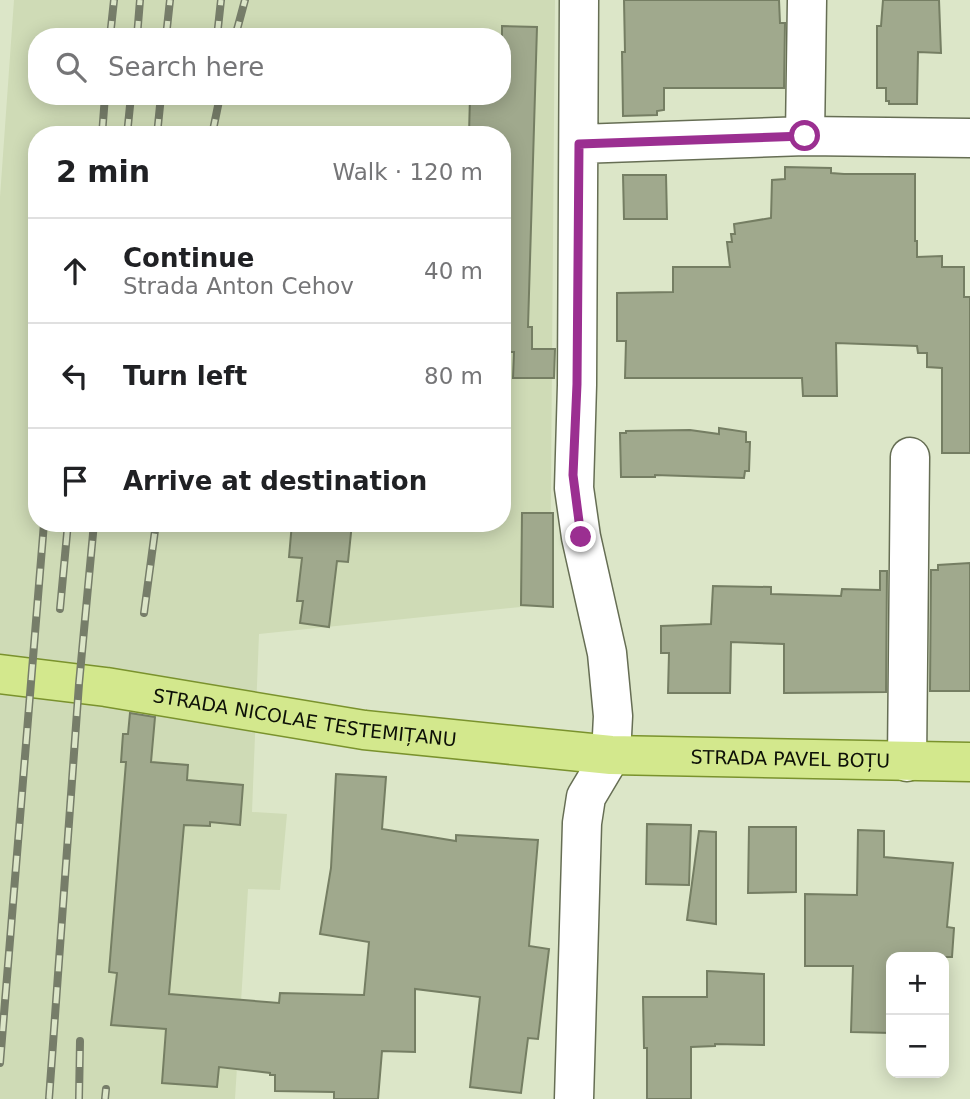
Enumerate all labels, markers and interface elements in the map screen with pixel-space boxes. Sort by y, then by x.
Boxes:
search box [28,28,511,105]
icon: search [52,48,90,86]
text: Search here [108,52,264,82]
route start [789,120,820,151]
text: 2 min [56,154,150,189]
text: Walk · 120 m [332,159,483,185]
text: Continue [123,243,254,273]
icon: ahead [56,252,94,290]
text: 40 m [424,258,483,284]
text: Strada Anton Cehov [123,273,354,299]
icon: left [56,357,94,395]
text: Turn left [123,361,247,391]
text: 80 m [424,363,483,389]
icon: arrive [56,462,94,500]
text: Arrive at destination [123,466,427,496]
route end [565,521,596,552]
street label: STRADA NICOLAE TESTEMIȚANU [151,684,458,750]
street label: STRADA PAVEL BOȚU [690,746,890,772]
map controls [886,952,949,1078]
button: + [886,952,949,1015]
button: − [886,1015,949,1078]

